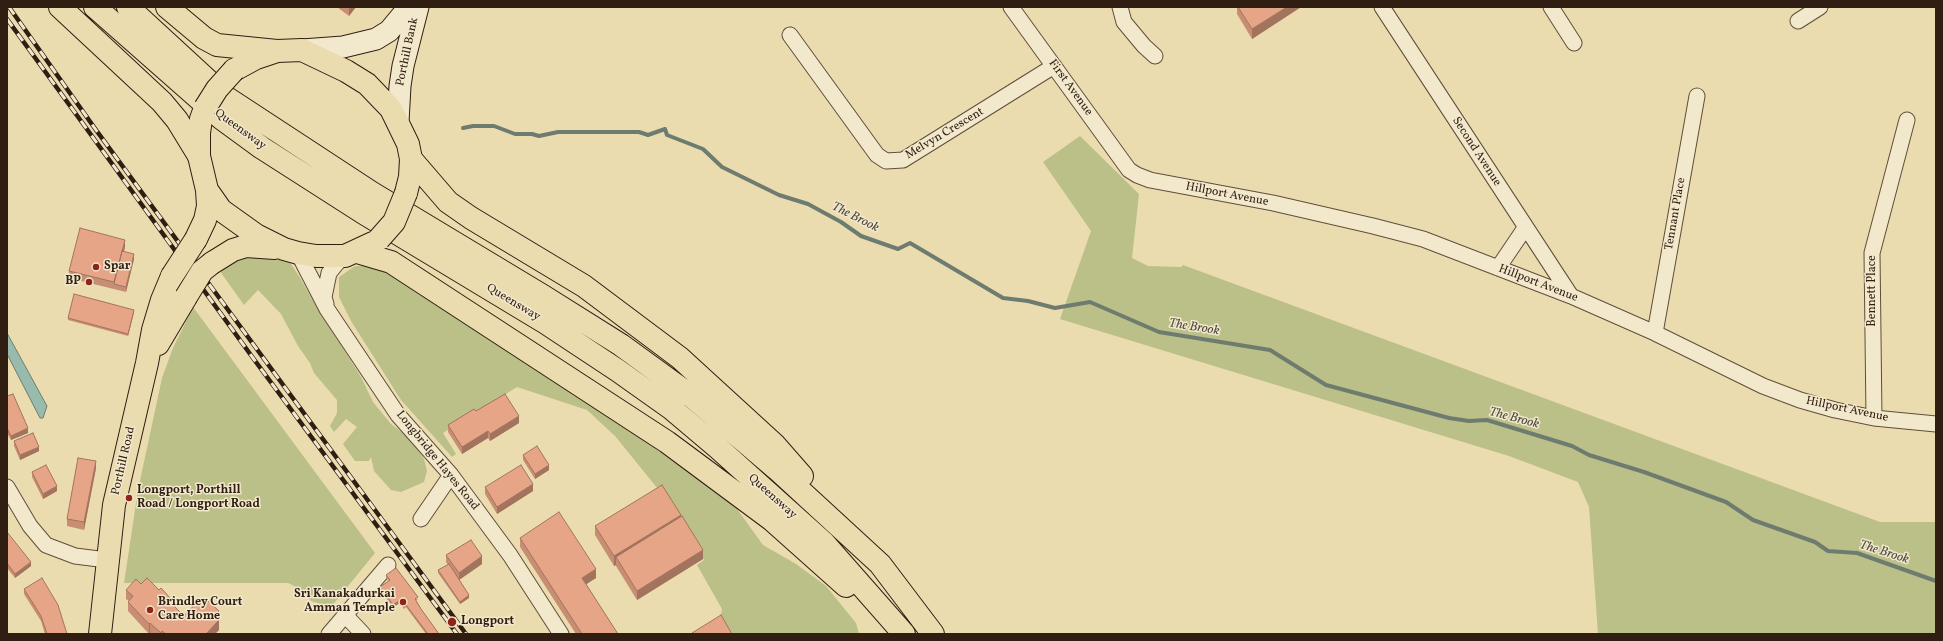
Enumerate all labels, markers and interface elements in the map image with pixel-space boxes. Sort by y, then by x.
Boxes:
street label: Porthill Bank [394,16,422,88]
street label: First Avenue [1045,57,1095,119]
street label: Melvyn Crescent [903,105,987,163]
street label: Queensway [211,106,269,154]
street label: Second Avenue [1448,115,1504,189]
street label: Tennant Place [1663,177,1689,251]
street label: Hillport Avenue [1184,180,1270,210]
water label: The Brook [829,199,881,237]
street label: Bennett Place [1866,255,1880,327]
place label: Spar [104,260,131,274]
marker: Spar [91,262,101,272]
street label: Hillport Avenue [1496,262,1580,306]
place label: BP [65,275,81,289]
marker: BP [84,277,94,287]
street label: Queensway [483,281,543,325]
water label: The Brook [1168,316,1220,340]
street label: Hillport Avenue [1804,394,1890,426]
water label: The Brook [1487,405,1541,433]
street label: Longbridge Hayes Road [392,408,482,514]
street label: Porthill Road [109,425,139,497]
street label: Queensway [745,471,799,523]
place label: Longport, Porthill Road / Longport Road [137,484,260,512]
marker: Longport, Porthill Road / Longport Road [124,493,134,503]
water label: The Brook [1857,538,1911,568]
place label: Sri Kanakadurkai Amman Temple [294,588,395,616]
place label: Brindley Court Care Home [158,596,242,624]
marker: Sri Kanakadurkai Amman Temple [398,597,408,607]
marker: Brindley Court Care Home [145,605,155,615]
place label: Longport [461,615,514,629]
marker: Longport [446,616,458,628]

